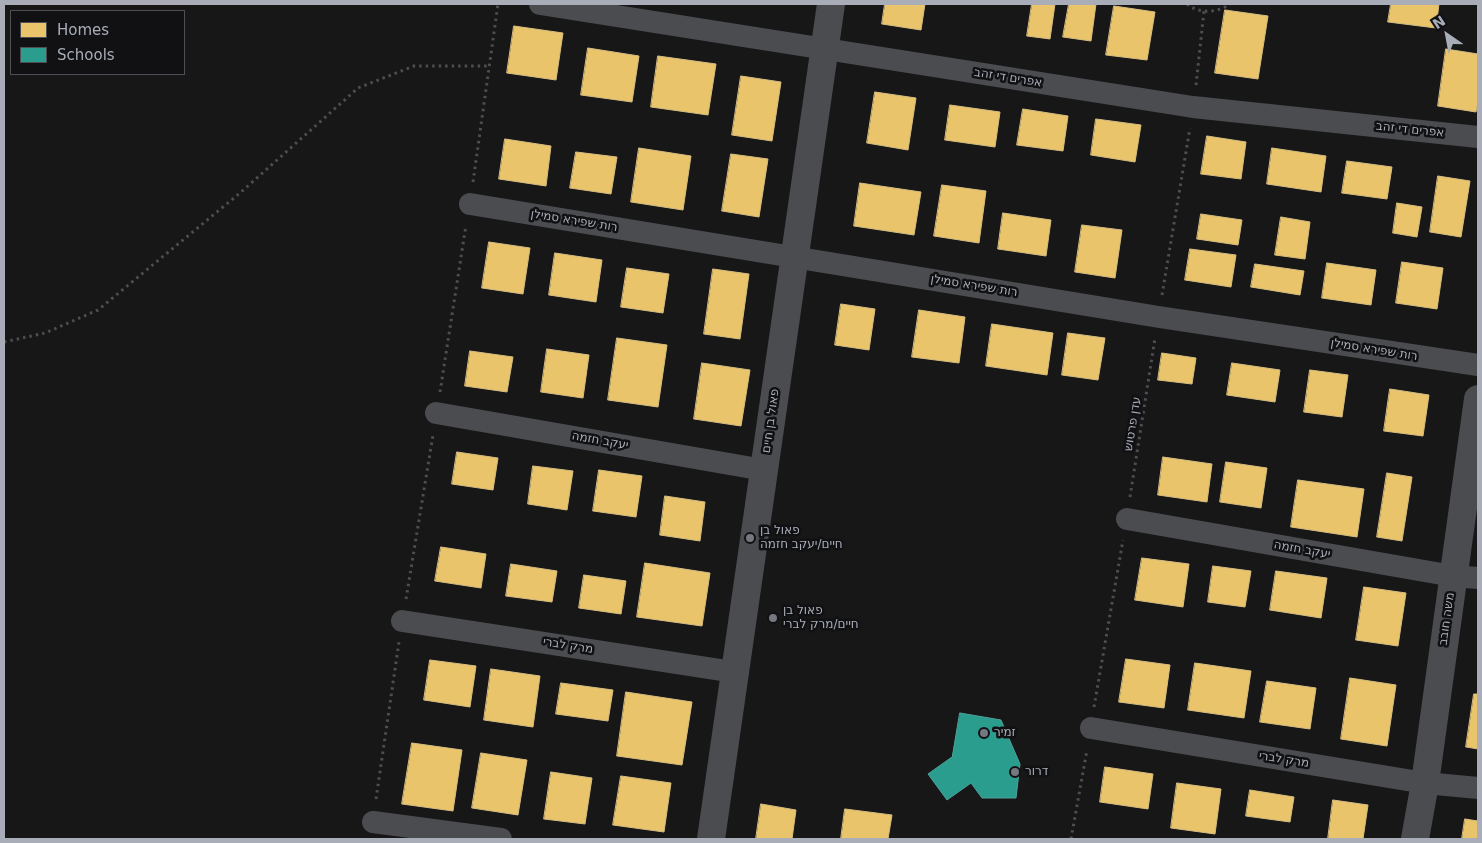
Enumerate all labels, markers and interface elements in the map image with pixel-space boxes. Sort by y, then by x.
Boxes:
legend [10,10,185,75]
north arrow [1422,10,1472,60]
text: N [1430,13,1448,32]
text: Homes [57,21,109,39]
text: Schools [57,46,115,64]
street label: אפרים די זהב [973,66,1043,90]
street label: אפרים די זהב [1375,119,1445,141]
street label: רות שפירא סמילן [530,207,618,235]
street label: רות שפירא סמילן [930,272,1018,300]
street label: רות שפירא סמילן [1330,336,1418,364]
street label: פאול בן חיים [759,388,783,454]
street label: עדן פרטוש [1122,396,1144,452]
street label: יעקב חזמה [570,429,630,453]
place label: פאול בן חיים/יעקב חזמה [760,524,843,552]
marker: פאול בן חיים/יעקב חזמה [744,532,756,544]
street label: יעקב חזמה [1272,538,1332,562]
street label: משה חובב [1436,592,1458,646]
place label: פאול בן חיים/מרק לברי [783,604,859,632]
marker: פאול בן חיים/מרק לברי [767,612,779,624]
street label: מרק לברי [542,635,594,657]
place label: זמיר [994,726,1016,740]
marker: זמיר [978,727,990,739]
street label: מרק לברי [1258,749,1310,771]
place label: דרור [1025,765,1048,779]
marker: דרור [1009,766,1021,778]

